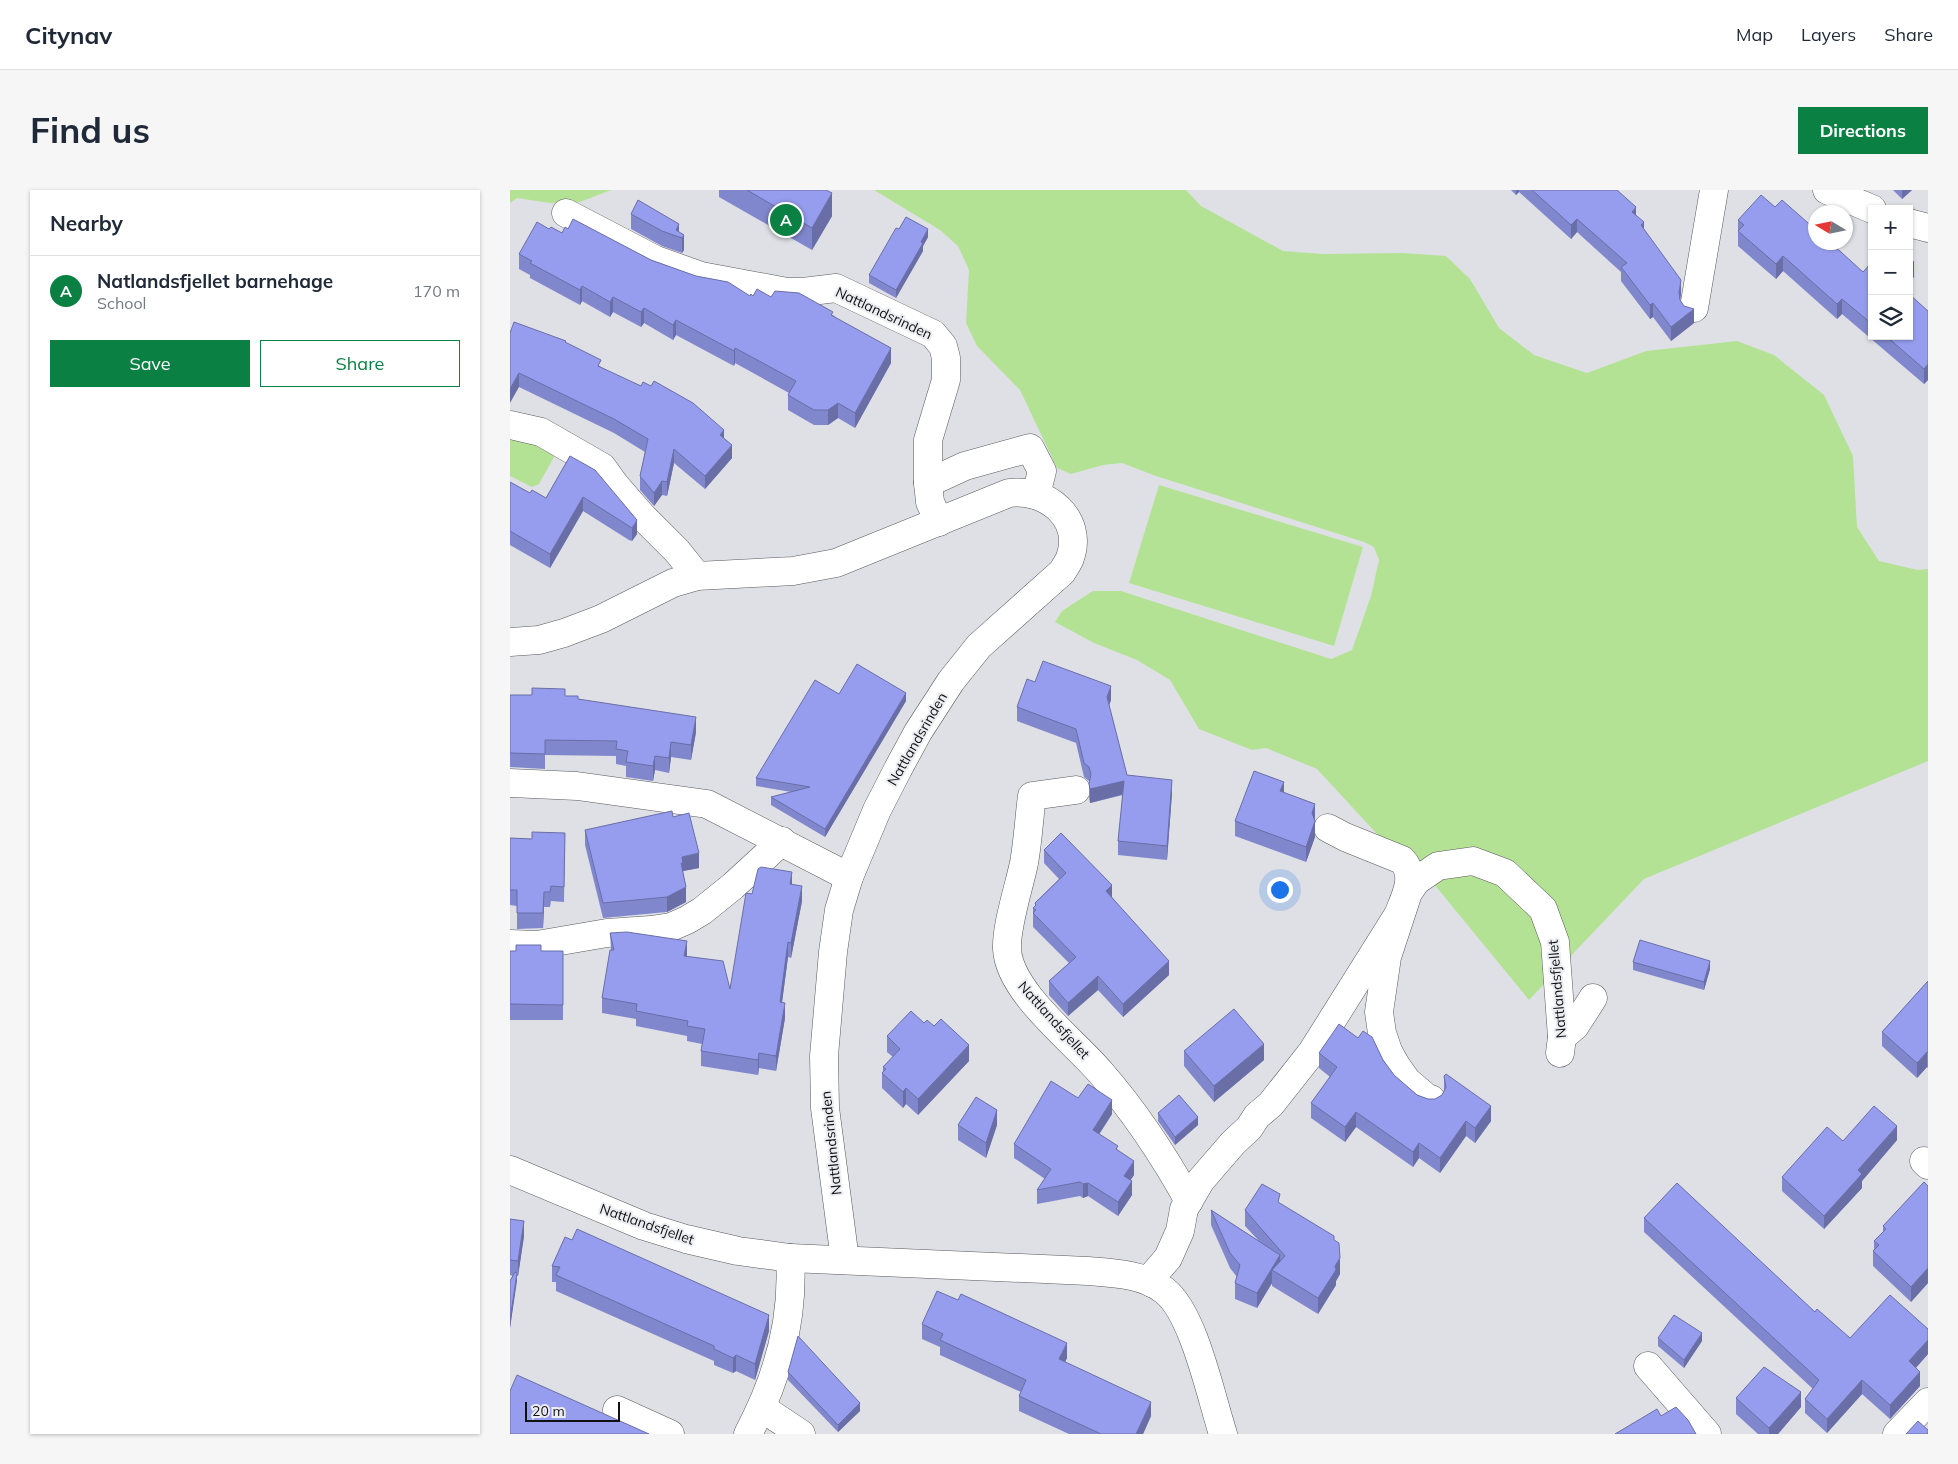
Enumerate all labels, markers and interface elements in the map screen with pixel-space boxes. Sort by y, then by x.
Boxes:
text: Citynav [25,20,112,50]
text: Map [1736,23,1773,46]
text: Layers [1801,23,1856,46]
text: Share [1884,23,1933,46]
button: Directions [1798,107,1928,154]
text: Find us [30,108,150,152]
pin: A [770,201,802,239]
north arrow [1808,205,1853,250]
map controls [1868,205,1913,340]
button: + [1868,205,1913,250]
text: Nearby [50,210,123,236]
button: − [1868,250,1913,295]
text: Natlandsfjellet barnehage [97,269,333,293]
text: A [60,281,72,301]
text: 170 m [413,281,460,301]
street label: Nattlandsrinden [833,283,935,343]
text: School [97,293,146,313]
button: layers [1868,295,1913,340]
button: Save [50,340,250,387]
button: Share [260,340,460,387]
street label: Nattlandsrinden [883,689,951,789]
your location [1267,877,1293,903]
street label: Nattlandsfjellet [1544,939,1570,1039]
street label: Nattlandsfjellet [1014,977,1094,1063]
street label: Nattlandsrinden [817,1090,845,1196]
street label: Nattlandsfjellet [597,1199,697,1249]
scale bar [525,1399,620,1422]
text: 20 m [532,1402,565,1420]

